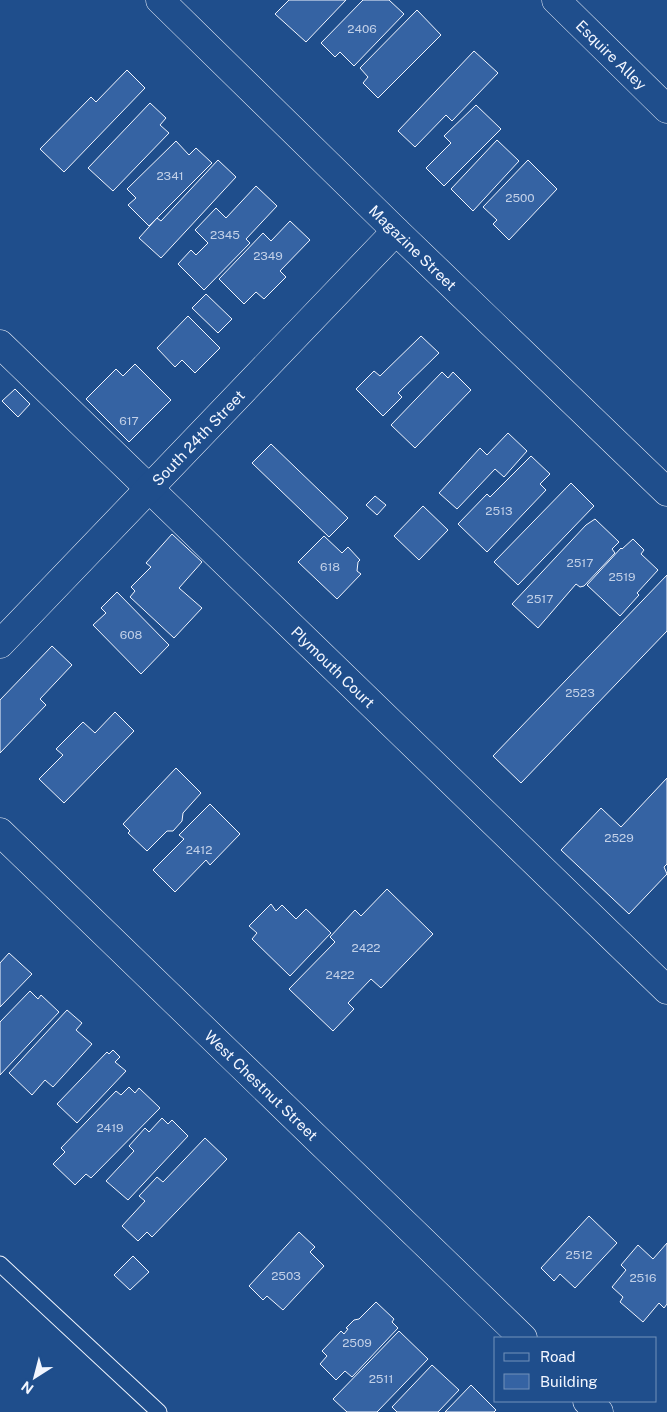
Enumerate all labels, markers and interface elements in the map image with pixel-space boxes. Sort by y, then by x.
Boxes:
street label: Esquire Alley [573,16,650,93]
house number: 2406 [347,22,377,36]
house number: 2341 [156,169,184,183]
house number: 2500 [505,191,535,205]
street label: Magazine Street [366,201,460,293]
house number: 2345 [210,228,240,242]
house number: 2349 [253,249,283,263]
street label: South 24th Street [148,386,248,489]
house number: 617 [119,414,139,428]
house number: 2513 [485,504,513,518]
house number: 2517 [567,556,593,570]
house number: 618 [320,560,340,574]
house number: 2519 [608,570,636,584]
house number: 2517 [527,592,553,606]
street label: Plymouth Court [288,623,379,711]
house number: 608 [120,628,142,642]
house number: 2523 [565,686,595,700]
house number: 2529 [604,831,634,845]
house number: 2412 [186,843,212,857]
house number: 2422 [352,941,381,955]
house number: 2422 [326,968,355,982]
street label: West Chestnut Street [202,1027,322,1144]
house number: 2419 [96,1121,124,1135]
house number: 2512 [566,1248,592,1262]
house number: 2503 [271,1269,301,1283]
house number: 2516 [629,1271,657,1285]
house number: 2509 [342,1336,372,1350]
legend [494,1337,657,1402]
text: Road [540,1348,576,1365]
north arrow [10,1352,60,1402]
house number: 2511 [369,1372,393,1386]
text: Building [540,1373,598,1390]
text: N [18,1378,36,1397]

